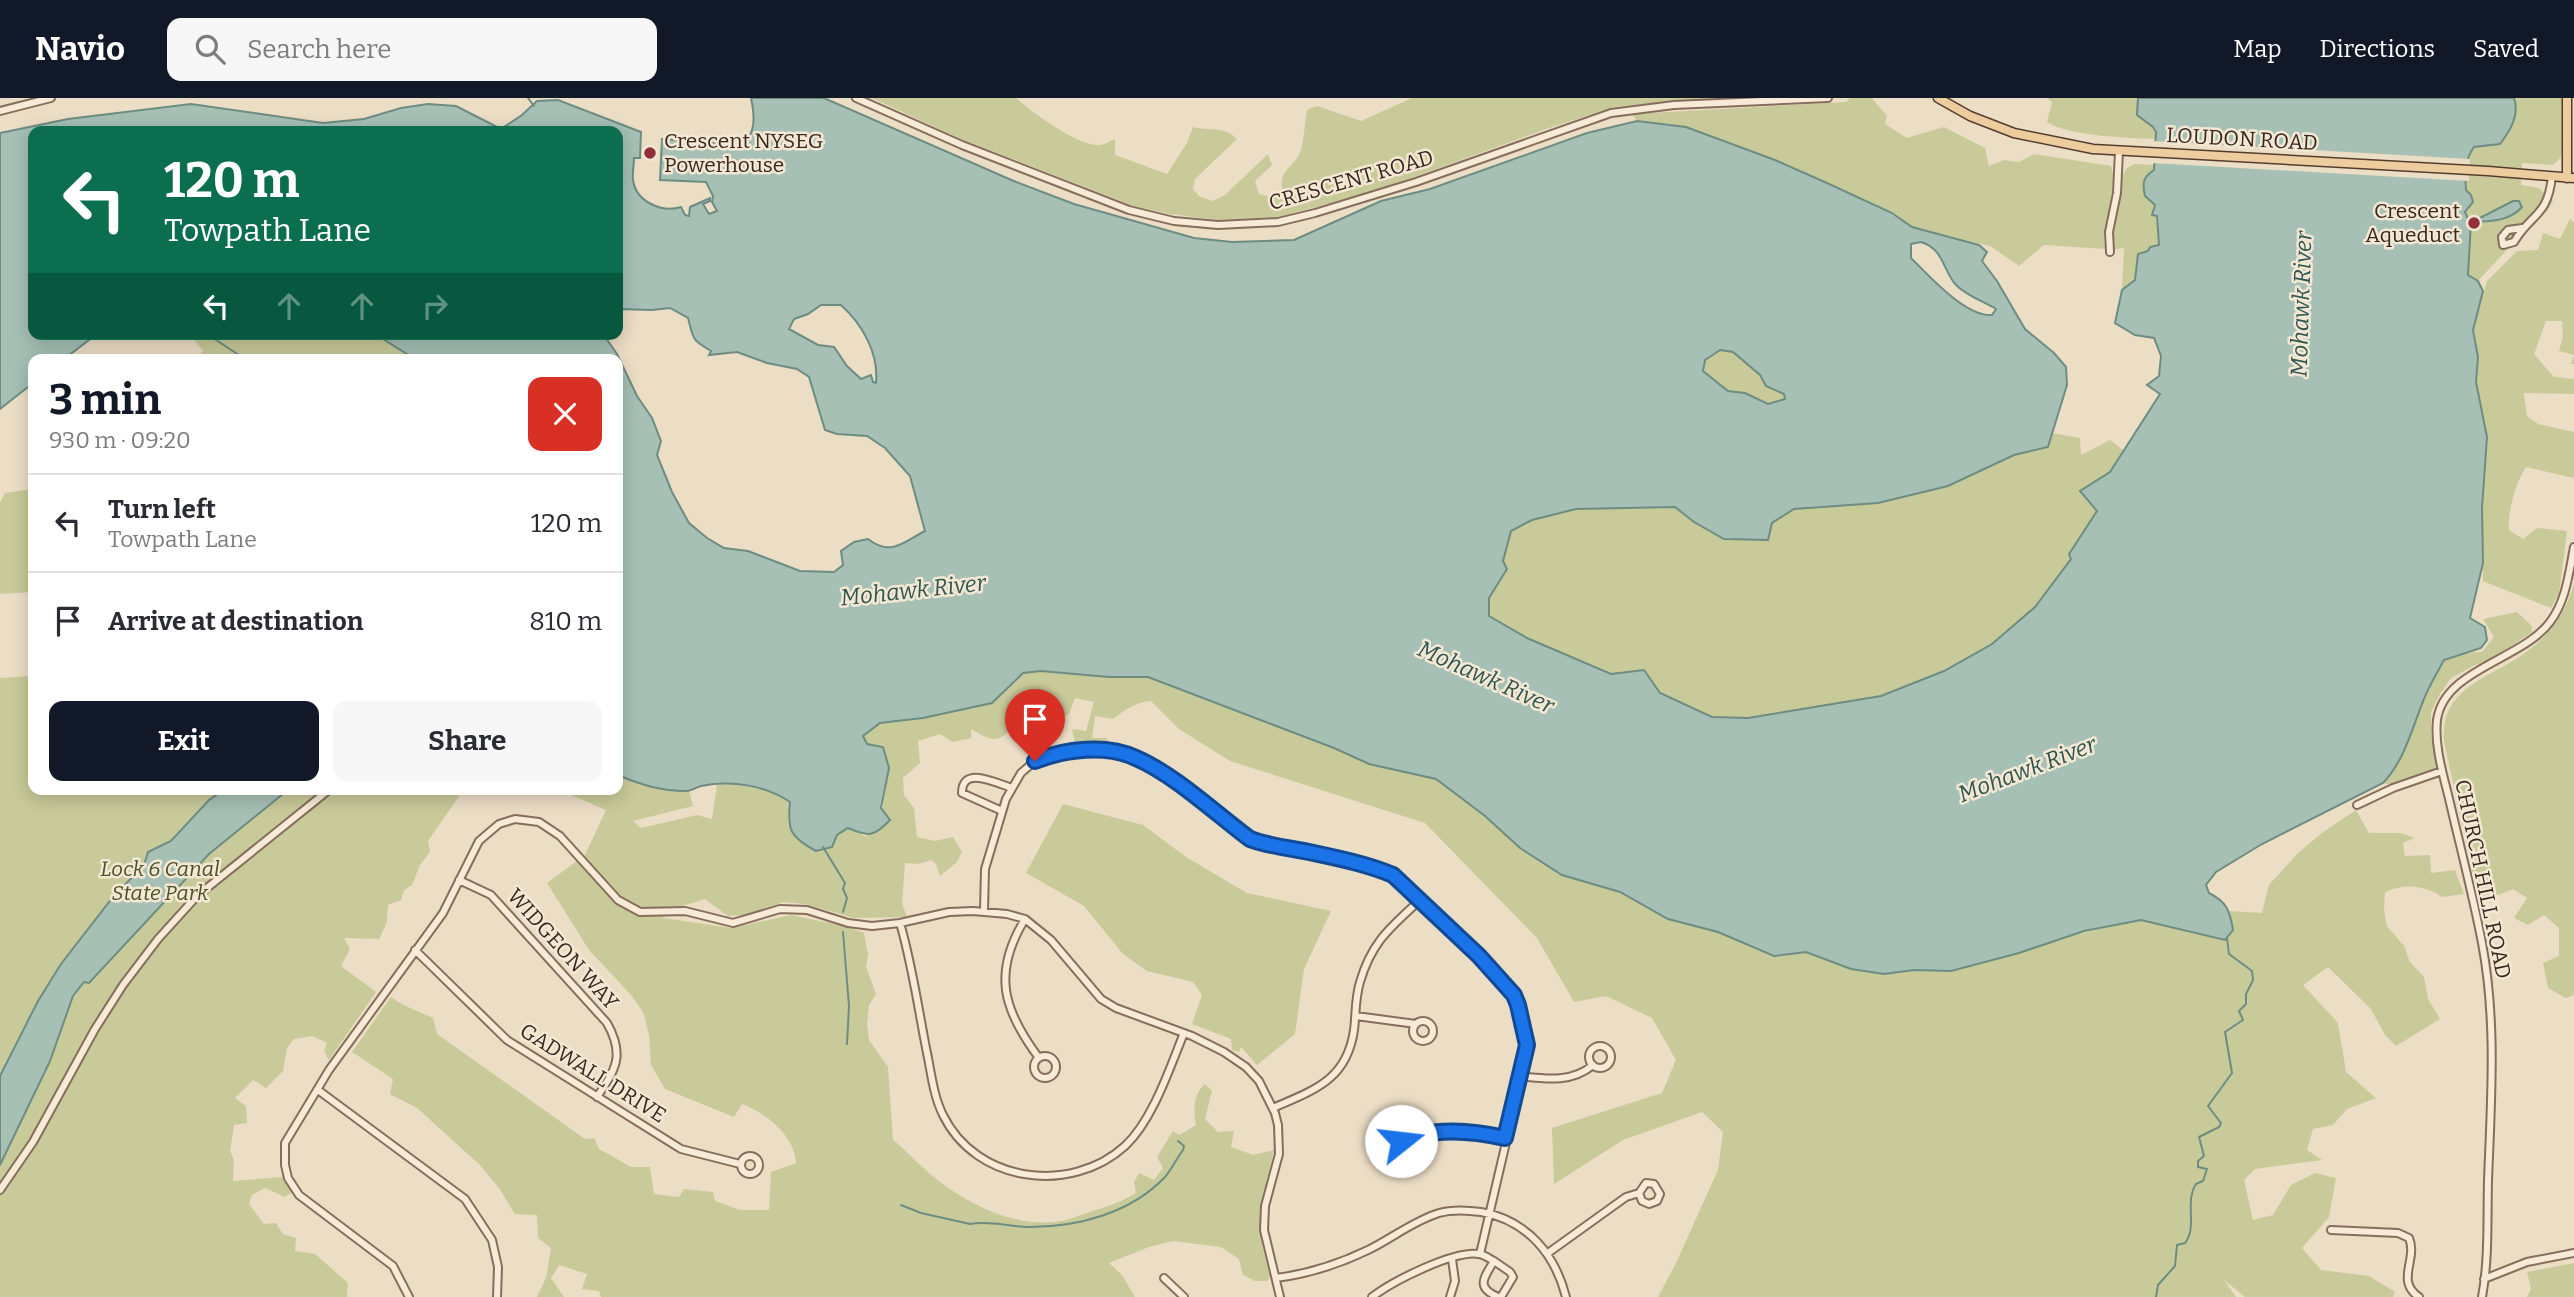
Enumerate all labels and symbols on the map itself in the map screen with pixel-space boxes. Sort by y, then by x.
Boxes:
street label: LOUDON ROAD [2166,122,2318,156]
place label: Crescent NYSEG Powerhouse [664,128,823,178]
street label: CRESCENT ROAD [1266,144,1436,216]
marker: Crescent NYSEG Powerhouse [642,145,658,161]
place label: Crescent Aqueduct [2365,198,2460,248]
marker: Crescent Aqueduct [2466,215,2482,231]
water label: Mohawk River [2284,229,2318,377]
water label: Mohawk River [839,568,989,612]
water label: Mohawk River [1414,635,1560,720]
pin [1005,689,1065,761]
water label: Mohawk River [1954,729,2102,808]
street label: CHURCH HILL ROAD [2449,777,2517,981]
park label: Lock 6 Canal State Park [100,856,220,906]
street label: WIDGEON WAY [502,883,625,1015]
street label: GADWALL DRIVE [515,1018,671,1128]
position arrow [1364,1104,1438,1178]

